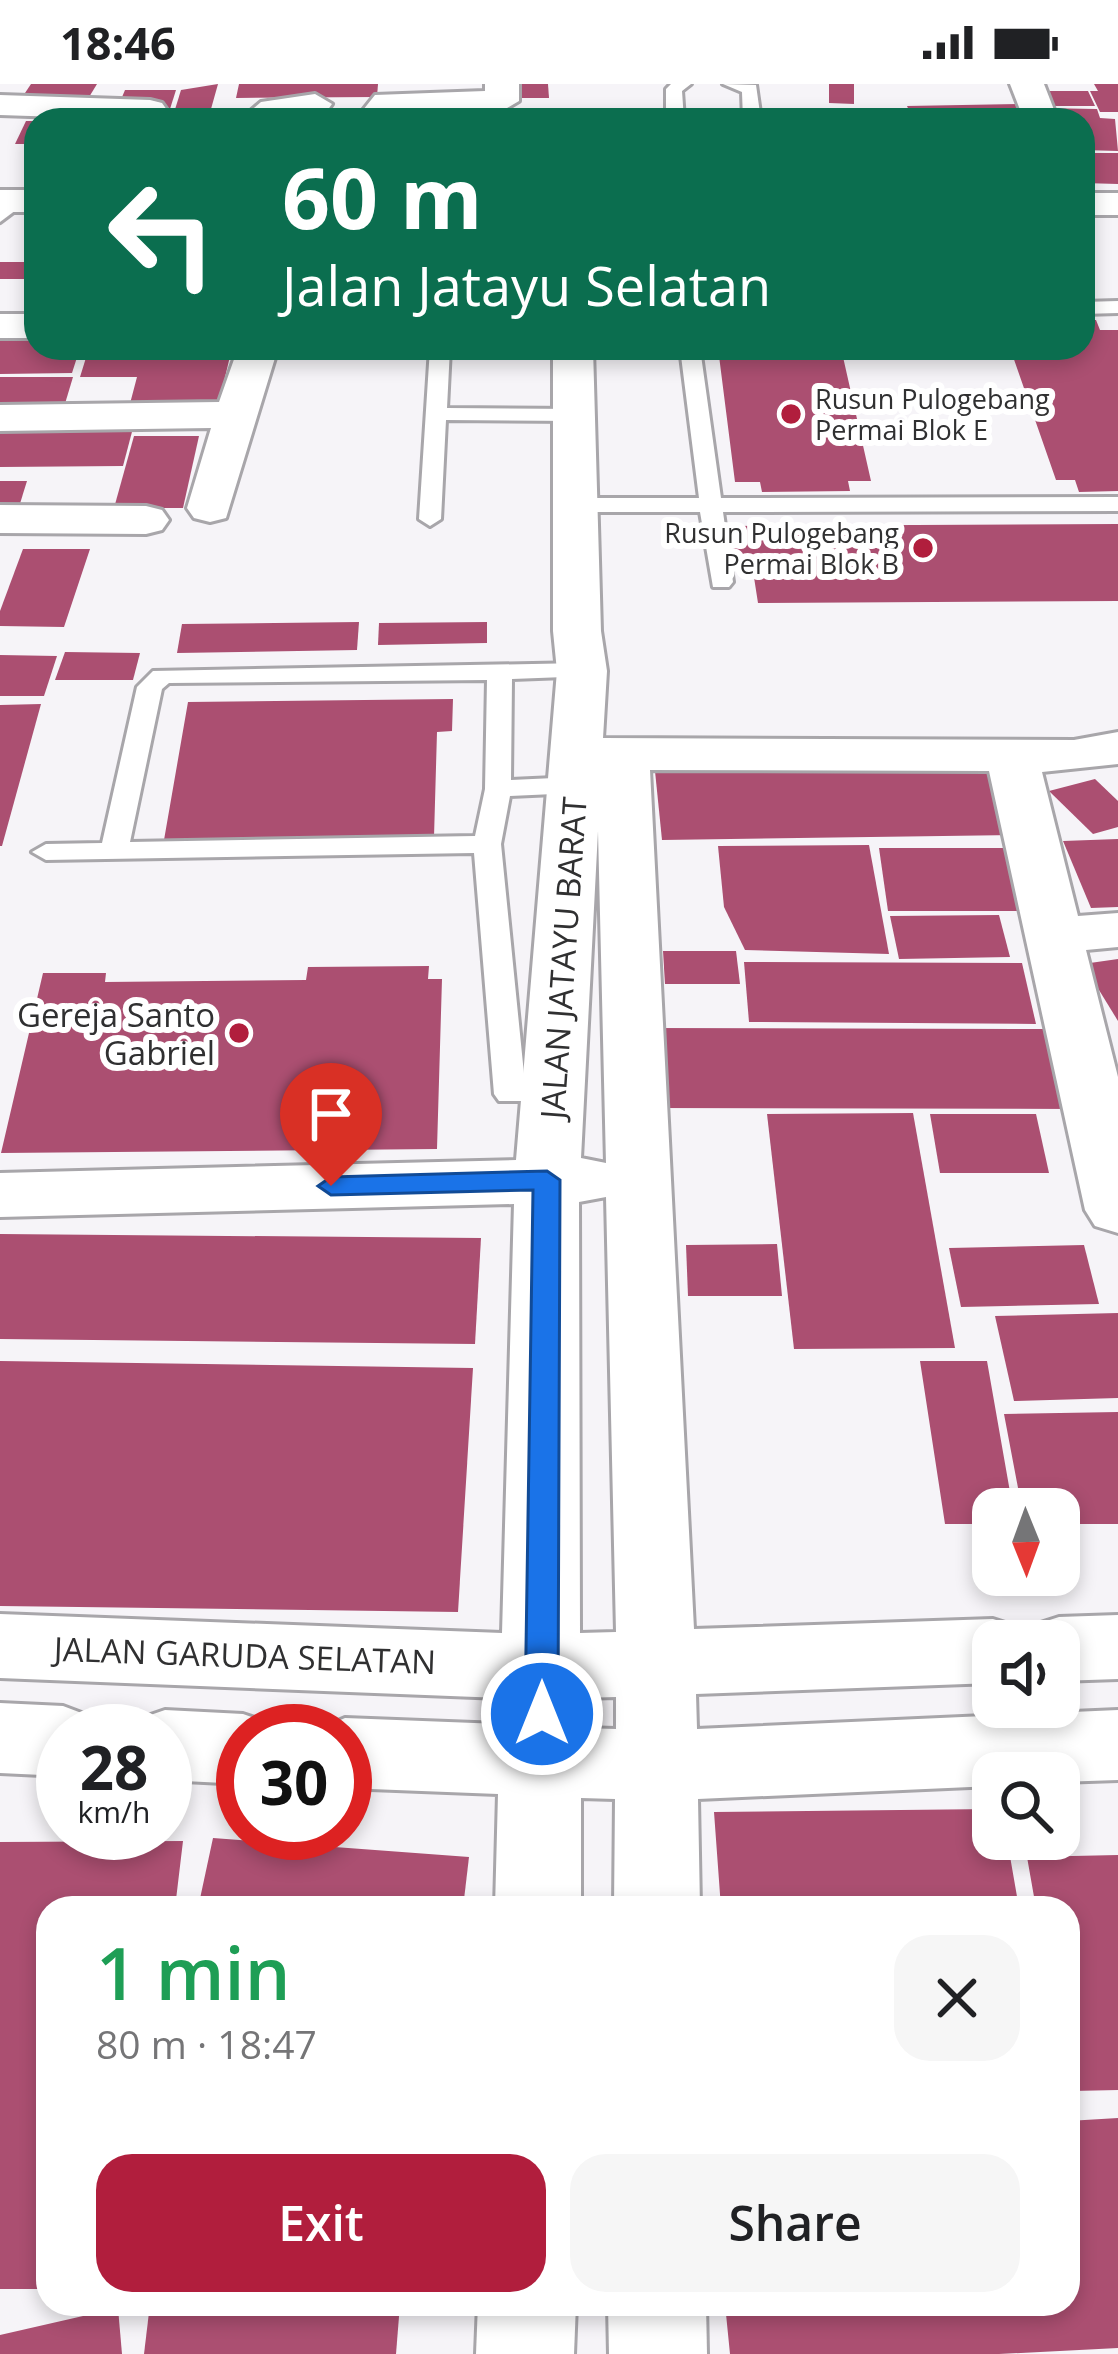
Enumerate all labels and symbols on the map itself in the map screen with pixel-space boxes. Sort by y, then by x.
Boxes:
place label: Rusun Pulogebang Permai Blok E [815,380,1050,448]
marker: Rusun Pulogebang Permai Blok E [778,401,804,427]
place label: Rusun Pulogebang Permai Blok B [664,514,899,582]
marker: Rusun Pulogebang Permai Blok B [910,535,936,561]
street label: JALAN JATAYU BARAT [529,795,597,1124]
place label: Gereja Santo Gabriel [17,992,215,1075]
marker: Gereja Santo Gabriel [226,1020,252,1046]
pin [280,1063,382,1186]
north arrow [972,1488,1080,1596]
street label: JALAN GARUDA SELATAN [50,1626,437,1684]
position arrow [479,1651,605,1777]
speed limit sign: 30 [216,1704,372,1860]

